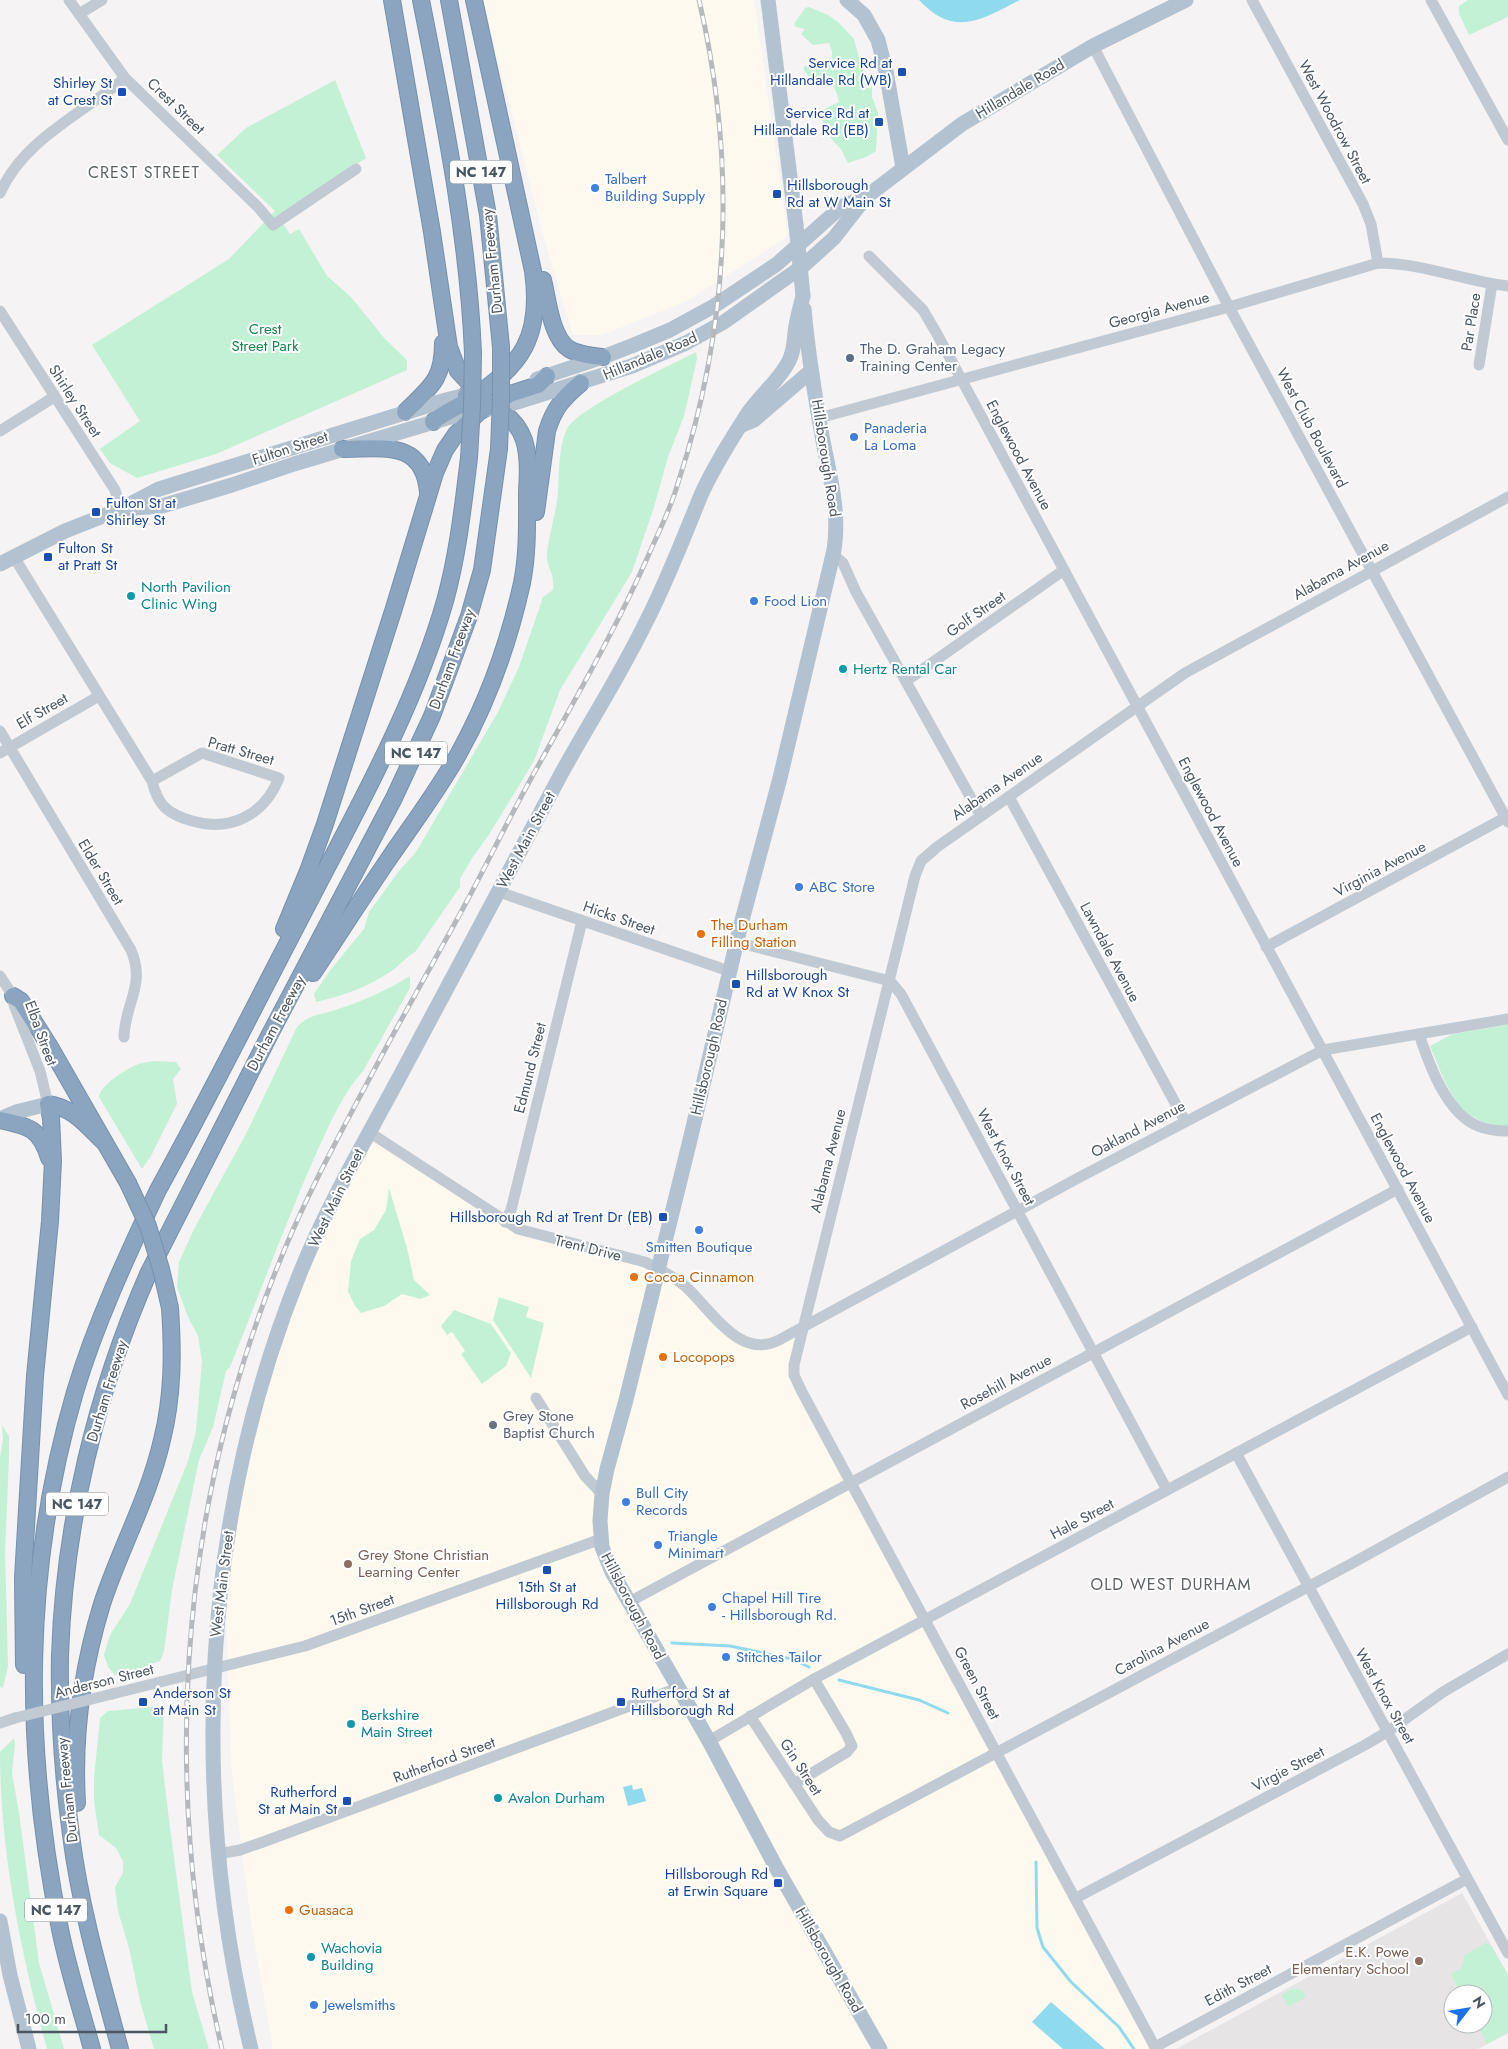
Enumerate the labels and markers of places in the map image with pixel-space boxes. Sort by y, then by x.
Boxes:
place label: Service Rd at Hillandale Rd (WB) [770,52,892,91]
marker: Service Rd at Hillandale Rd (WB) [896,66,908,78]
place label: Shirley St at Crest St [48,72,112,111]
marker: Shirley St at Crest St [116,86,128,98]
place label: Service Rd at Hillandale Rd (EB) [754,102,869,141]
marker: Service Rd at Hillandale Rd (EB) [873,116,885,128]
place label: Talbert Building Supply [605,168,706,207]
place label: Hillsborough Rd at W Main St [787,174,891,213]
marker: Talbert Building Supply [589,182,601,194]
marker: Hillsborough Rd at W Main St [771,188,783,200]
place label: The D. Graham Legacy Training Center [860,338,1006,377]
marker: The D. Graham Legacy Training Center [844,352,856,364]
place label: Panaderia La Loma [864,417,927,456]
marker: Panaderia La Loma [848,431,860,443]
place label: Fulton St at Shirley St [106,492,176,531]
marker: Fulton St at Shirley St [90,506,102,518]
place label: Fulton St at Pratt St [58,537,118,576]
marker: Fulton St at Pratt St [42,551,54,563]
place label: North Pavilion Clinic Wing [141,576,231,615]
marker: North Pavilion Clinic Wing [125,590,137,602]
place label: Food Lion [764,590,827,612]
marker: Food Lion [748,595,760,607]
place label: Hertz Rental Car [853,658,958,680]
marker: Hertz Rental Car [837,663,849,675]
place label: ABC Store [809,876,875,898]
marker: ABC Store [793,881,805,893]
place label: The Durham Filling Station [711,914,797,953]
marker: The Durham Filling Station [695,928,707,940]
place label: Hillsborough Rd at W Knox St [746,964,849,1003]
marker: Hillsborough Rd at W Knox St [730,978,742,990]
place label: Hillsborough Rd at Trent Dr (EB) [450,1206,653,1228]
marker: Hillsborough Rd at Trent Dr (EB) [657,1211,669,1223]
marker: Smitten Boutique [693,1224,705,1236]
place label: Smitten Boutique [645,1236,753,1258]
place label: Cocoa Cinnamon [644,1266,754,1288]
marker: Cocoa Cinnamon [628,1271,640,1283]
place label: Locopops [673,1346,735,1368]
marker: Locopops [657,1351,669,1363]
place label: Grey Stone Baptist Church [503,1405,595,1444]
marker: Grey Stone Baptist Church [487,1419,499,1431]
place label: Bull City Records [636,1482,688,1521]
marker: Bull City Records [620,1496,632,1508]
place label: Triangle Minimart [668,1525,724,1564]
marker: Triangle Minimart [652,1539,664,1551]
place label: Grey Stone Christian Learning Center [358,1544,489,1583]
marker: Grey Stone Christian Learning Center [342,1558,354,1570]
marker: 15th St at Hillsborough Rd [541,1564,553,1576]
place label: 15th St at Hillsborough Rd [495,1576,599,1615]
place label: Chapel Hill Tire - Hillsborough Rd. [722,1587,837,1626]
marker: Chapel Hill Tire - Hillsborough Rd. [706,1601,718,1613]
place label: Stitches Tailor [736,1646,823,1668]
marker: Stitches Tailor [720,1651,732,1663]
place label: Anderson St at Main St [153,1682,231,1721]
place label: Rutherford St at Hillsborough Rd [631,1682,734,1721]
marker: Anderson St at Main St [137,1696,149,1708]
marker: Rutherford St at Hillsborough Rd [615,1696,627,1708]
place label: Berkshire Main Street [361,1704,433,1743]
marker: Berkshire Main Street [345,1718,357,1730]
place label: Rutherford St at Main St [258,1781,337,1820]
place label: Avalon Durham [508,1787,605,1809]
marker: Avalon Durham [492,1792,504,1804]
marker: Rutherford St at Main St [341,1795,353,1807]
place label: Hillsborough Rd at Erwin Square [665,1863,768,1902]
marker: Hillsborough Rd at Erwin Square [772,1877,784,1889]
place label: Guasaca [299,1899,353,1921]
marker: Guasaca [283,1904,295,1916]
place label: Wachovia Building [321,1937,382,1976]
place label: E.K. Powe Elementary School [1292,1941,1409,1980]
marker: Wachovia Building [305,1951,317,1963]
marker: E.K. Powe Elementary School [1413,1955,1425,1967]
place label: Jewelsmiths [322,1994,395,2016]
marker: Jewelsmiths [308,1999,320,2011]

